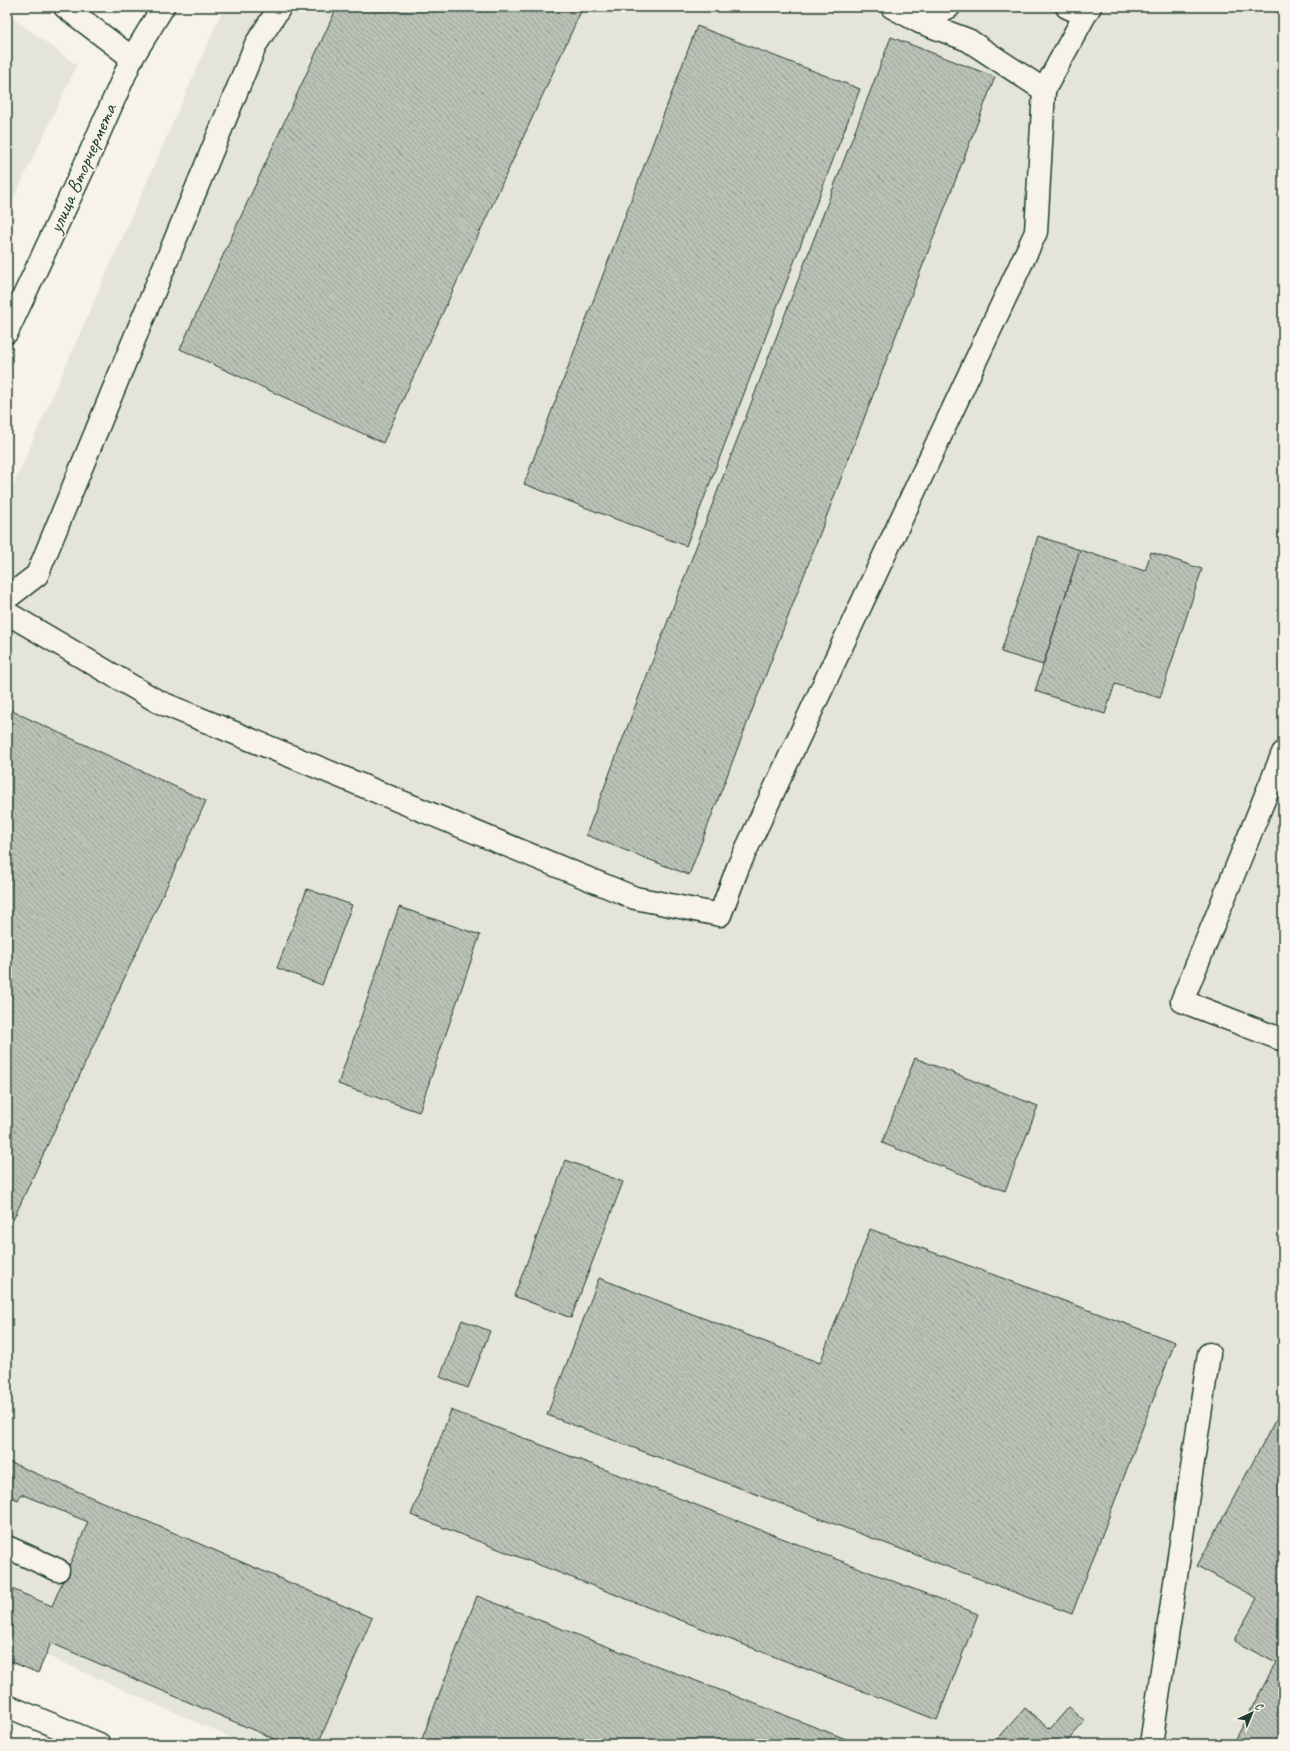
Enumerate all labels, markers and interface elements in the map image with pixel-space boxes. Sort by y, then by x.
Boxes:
street label: улица Вторчермета [42,99,123,238]
north arrow [1232,1693,1272,1733]
text: С [1252,1699,1267,1714]

